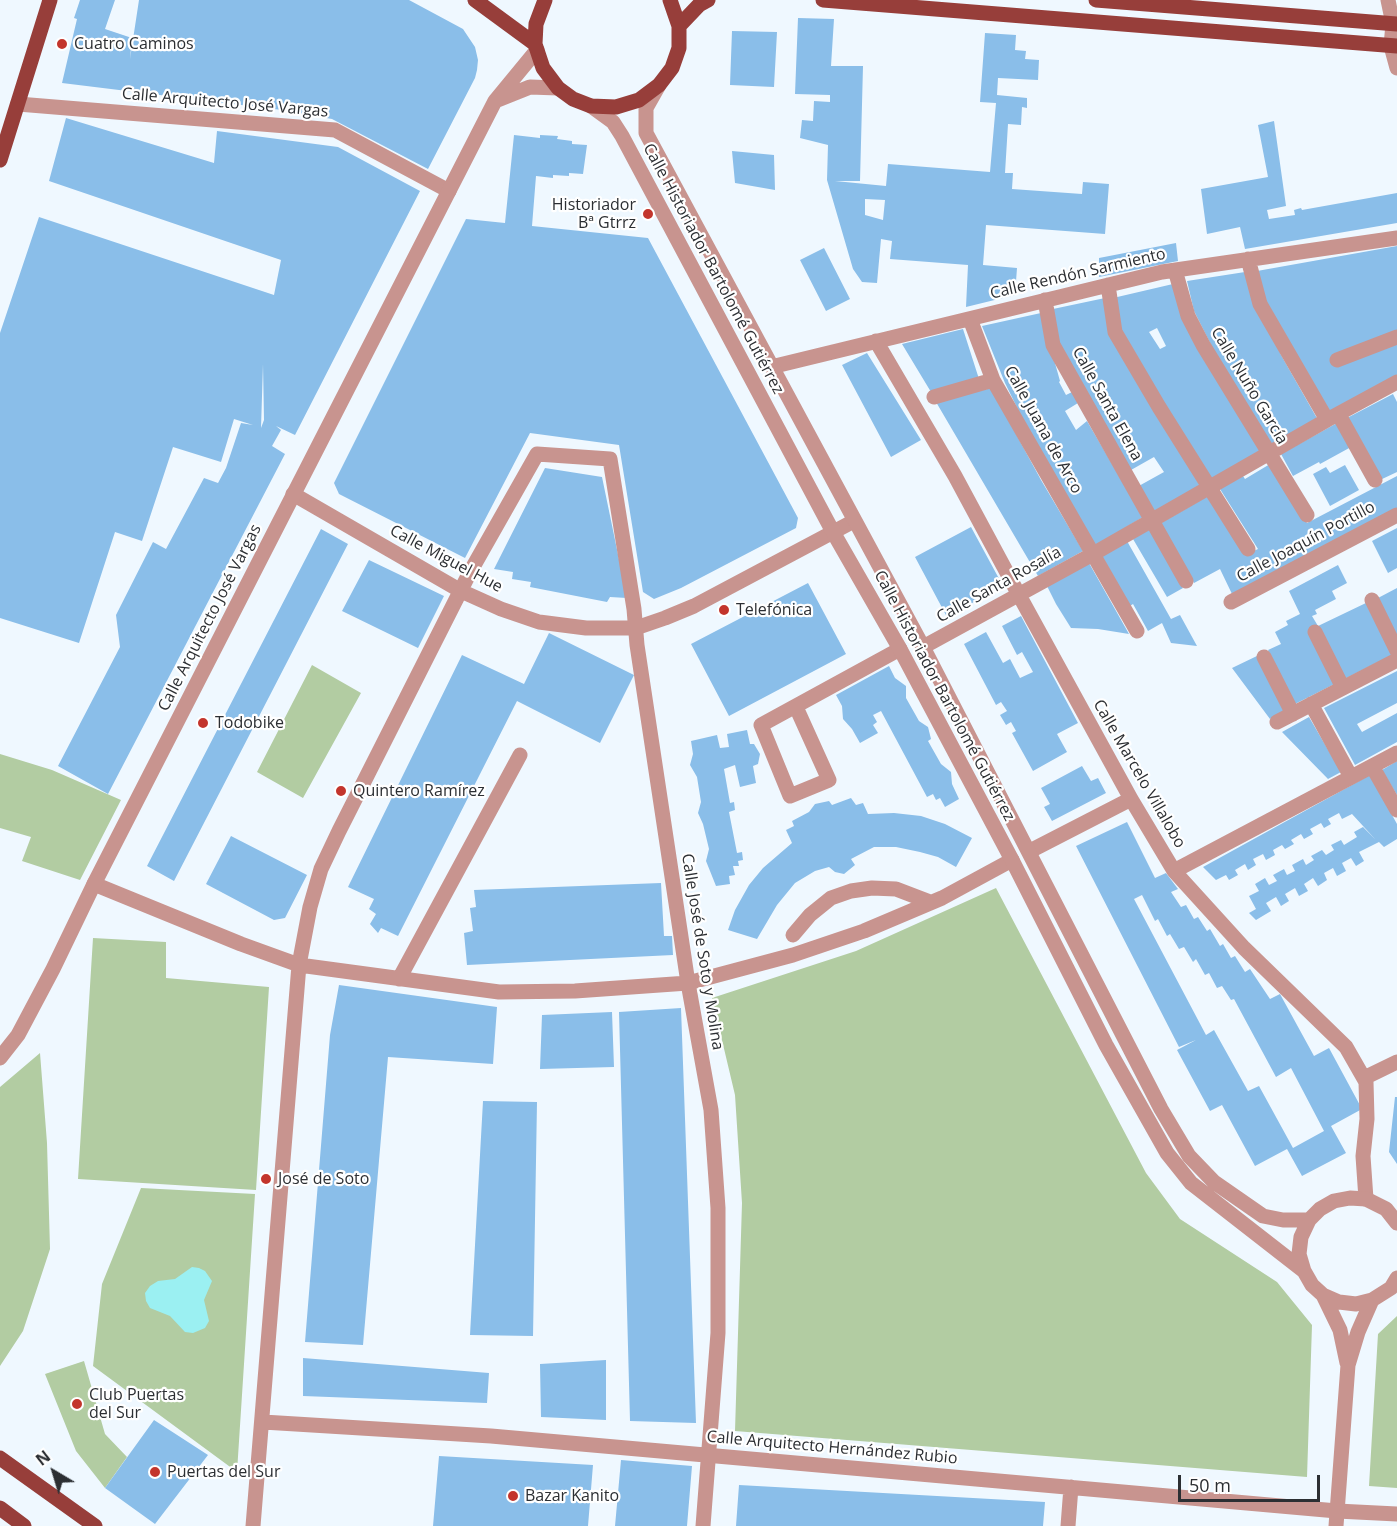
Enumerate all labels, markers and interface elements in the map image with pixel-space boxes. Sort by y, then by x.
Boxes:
place label: Cuatro Caminos [74,34,194,54]
marker: Cuatro Caminos [55,37,69,51]
street label: Calle Arquitecto José Vargas [121,84,329,122]
street label: Calle Historiador Bartolomé Gutiérrez [639,140,787,398]
place label: Historiador Bª Gtrrz [552,195,636,233]
marker: Historiador Bª Gtrrz [641,207,655,221]
street label: Calle Rendón Sarmiento [988,244,1168,304]
street label: Calle Nuño García [1206,324,1292,448]
street label: Calle Santa Elena [1068,344,1146,464]
street label: Calle Juana de Arco [1000,363,1086,497]
street label: Calle Joaquín Portillo [1234,497,1378,587]
street label: Calle Arquitecto José Vargas [154,521,266,715]
street label: Calle Miguel Hue [386,521,506,597]
street label: Calle Santa Rosalía [933,543,1065,627]
street label: Calle Historiador Bartolomé Gutiérrez [870,567,1018,825]
place label: Telefónica [736,600,812,620]
marker: Telefónica [717,603,731,617]
street label: Calle Marcelo Villalobo [1089,696,1189,852]
place label: Todobike [215,713,284,733]
marker: Todobike [196,716,210,730]
place label: Quintero Ramírez [353,781,485,801]
marker: Quintero Ramírez [334,784,348,798]
street label: Calle José de Soto y Molina [677,852,727,1052]
place label: José de Soto [278,1169,369,1189]
marker: José de Soto [259,1172,273,1186]
place label: Club Puertas del Sur [89,1385,184,1423]
marker: Club Puertas del Sur [70,1397,84,1411]
street label: Calle Arquitecto Hernández Rubio [706,1427,958,1469]
north arrow [24,1442,84,1502]
text: N [31,1445,55,1470]
place label: Puertas del Sur [167,1462,280,1482]
scale bar [1181,1463,1324,1501]
marker: Puertas del Sur [148,1465,162,1479]
text: 50 m [1189,1473,1231,1497]
place label: Bazar Kanito [525,1486,619,1506]
marker: Bazar Kanito [506,1489,520,1503]

